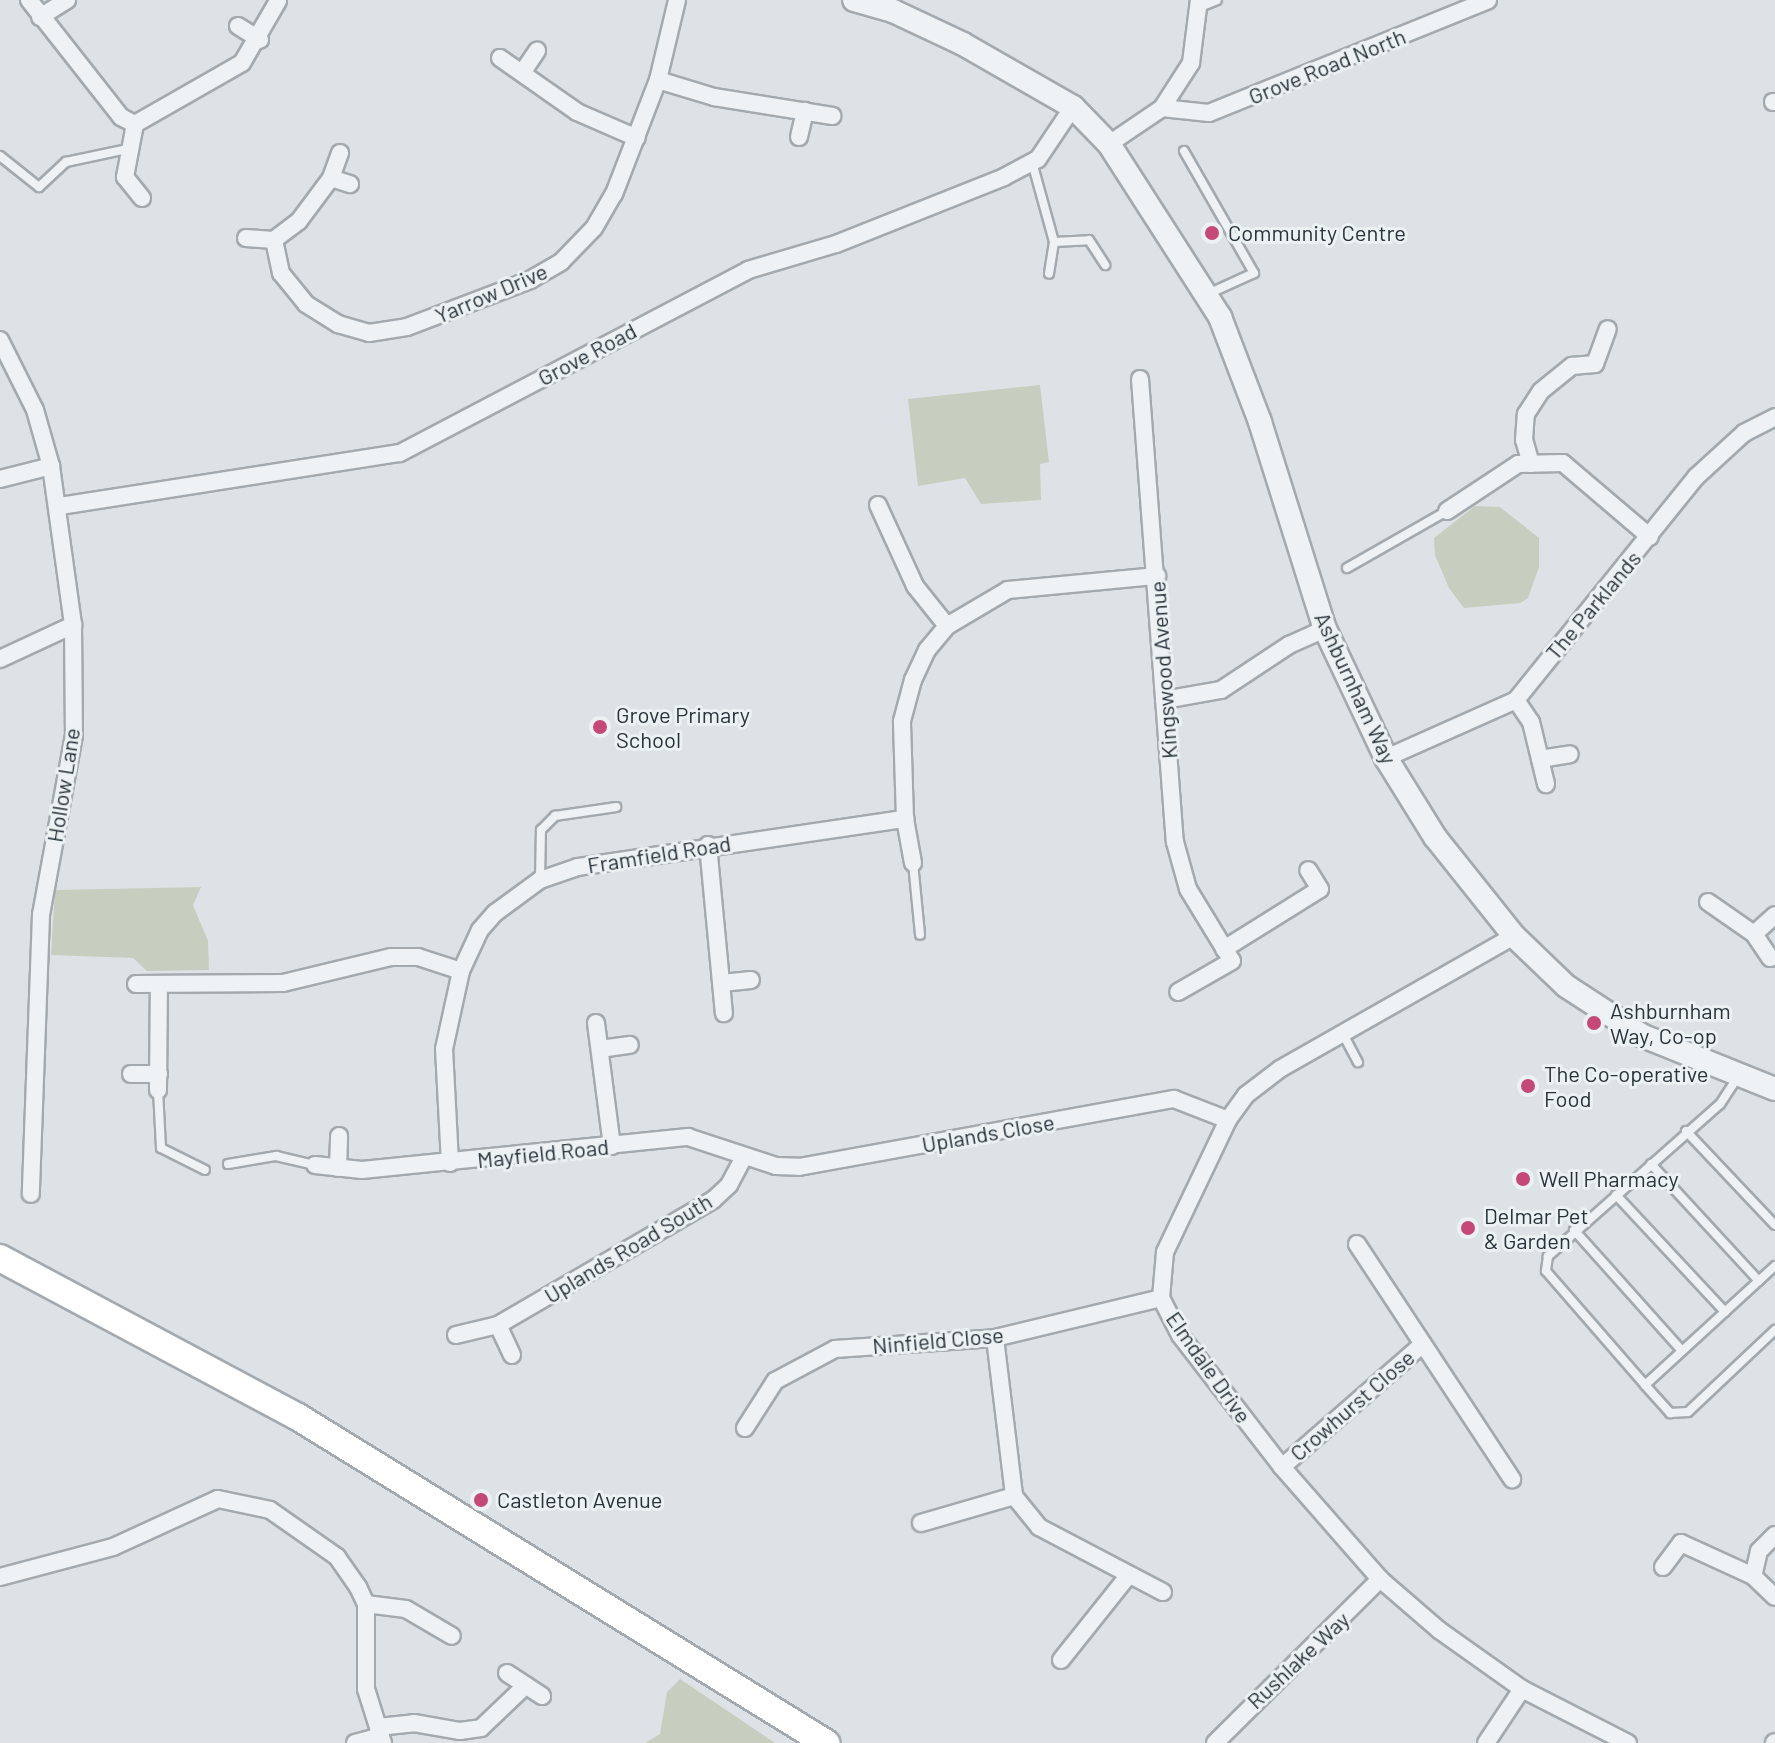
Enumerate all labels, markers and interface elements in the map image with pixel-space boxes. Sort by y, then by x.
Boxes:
street label: Grove Road North [1245,22,1409,110]
place label: Community Centre [1228,220,1406,246]
marker: Community Centre [1203,224,1221,242]
street label: Yarrow Drive [431,258,551,328]
street label: Grove Road [533,317,641,391]
street label: The Parklands [1540,545,1646,665]
street label: Kingswood Avenue [1144,580,1182,760]
street label: Ashburnham Way [1309,608,1403,768]
place label: Grove Primary School [616,701,750,752]
marker: Grove Primary School [591,718,609,736]
street label: Hollow Lane [41,726,85,844]
street label: Framfield Road [585,830,733,878]
place label: Ashburnham Way, Co-op [1610,997,1731,1048]
marker: Ashburnham Way, Co-op [1585,1014,1603,1032]
place label: The Co-operative Food [1544,1060,1709,1112]
marker: The Co-operative Food [1519,1077,1537,1095]
street label: Uplands Close [920,1108,1056,1158]
street label: Mayfield Road [476,1133,610,1173]
place label: Well Pharmacy [1539,1166,1679,1192]
marker: Well Pharmacy [1514,1170,1532,1188]
street label: Uplands Road South [539,1188,717,1308]
place label: Delmar Pet & Garden [1484,1202,1588,1254]
marker: Delmar Pet & Garden [1459,1219,1477,1237]
street label: Elmdale Drive [1161,1306,1257,1428]
street label: Ninfield Close [871,1321,1005,1359]
street label: Crowhurst Close [1284,1344,1420,1466]
place label: Castleton Avenue [497,1487,662,1513]
marker: Castleton Avenue [472,1491,490,1509]
street label: Rushlake Way [1241,1606,1355,1714]

